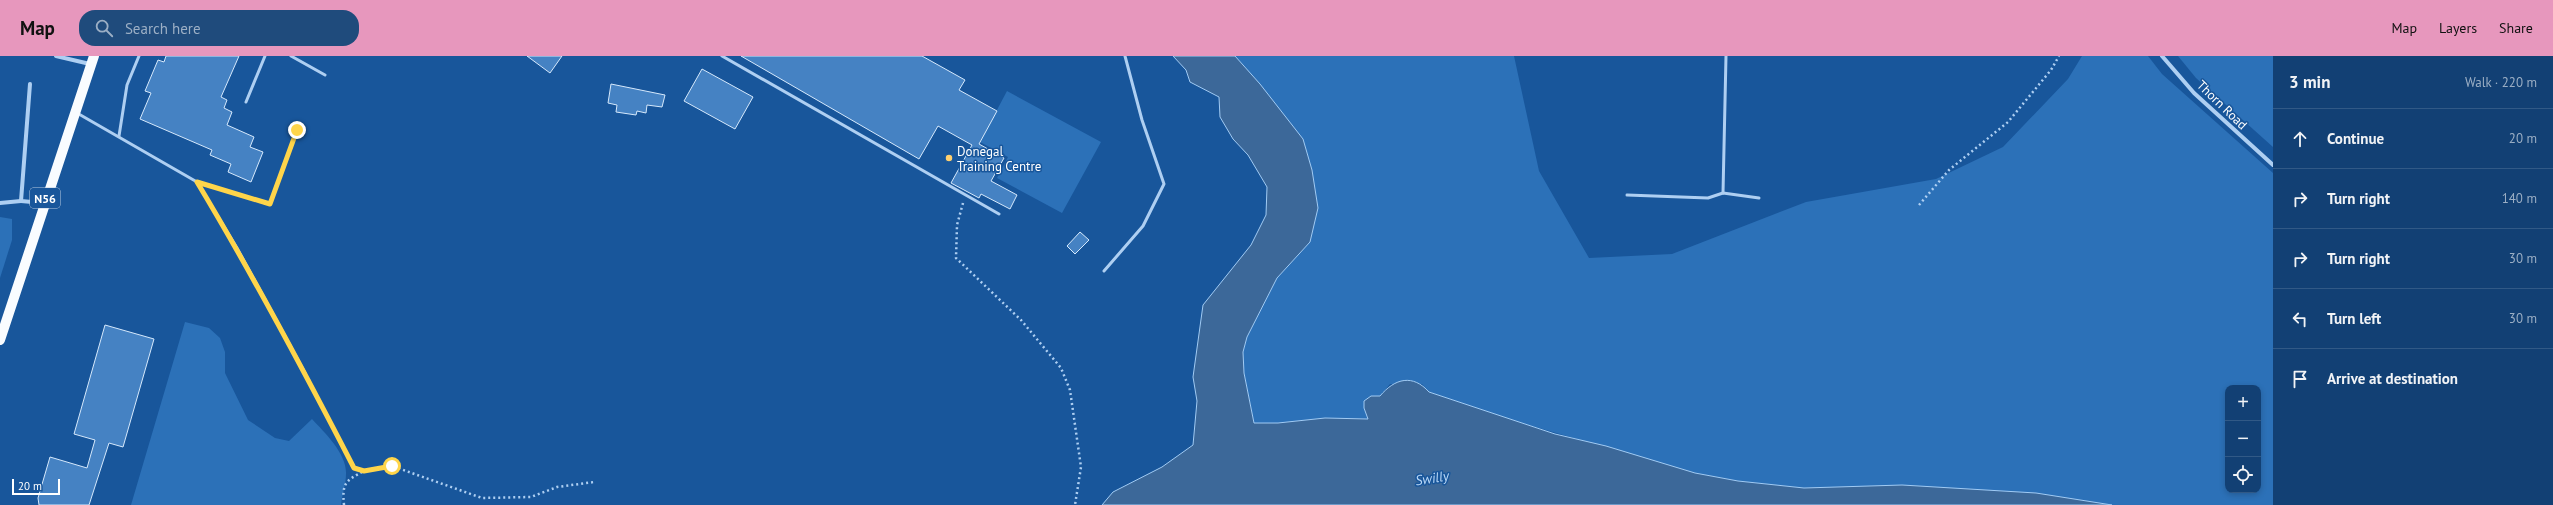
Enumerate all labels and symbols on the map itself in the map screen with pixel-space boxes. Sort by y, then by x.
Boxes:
street label: Thorn Road [2193,77,2251,133]
route end [288,121,306,139]
place label: Donegal Training Centre [957,143,1041,175]
marker: Donegal Training Centre [944,153,954,163]
road number: N56 [30,188,60,208]
route start [383,457,401,475]
water label: Swilly [1414,466,1451,490]
scale bar [12,477,60,496]

